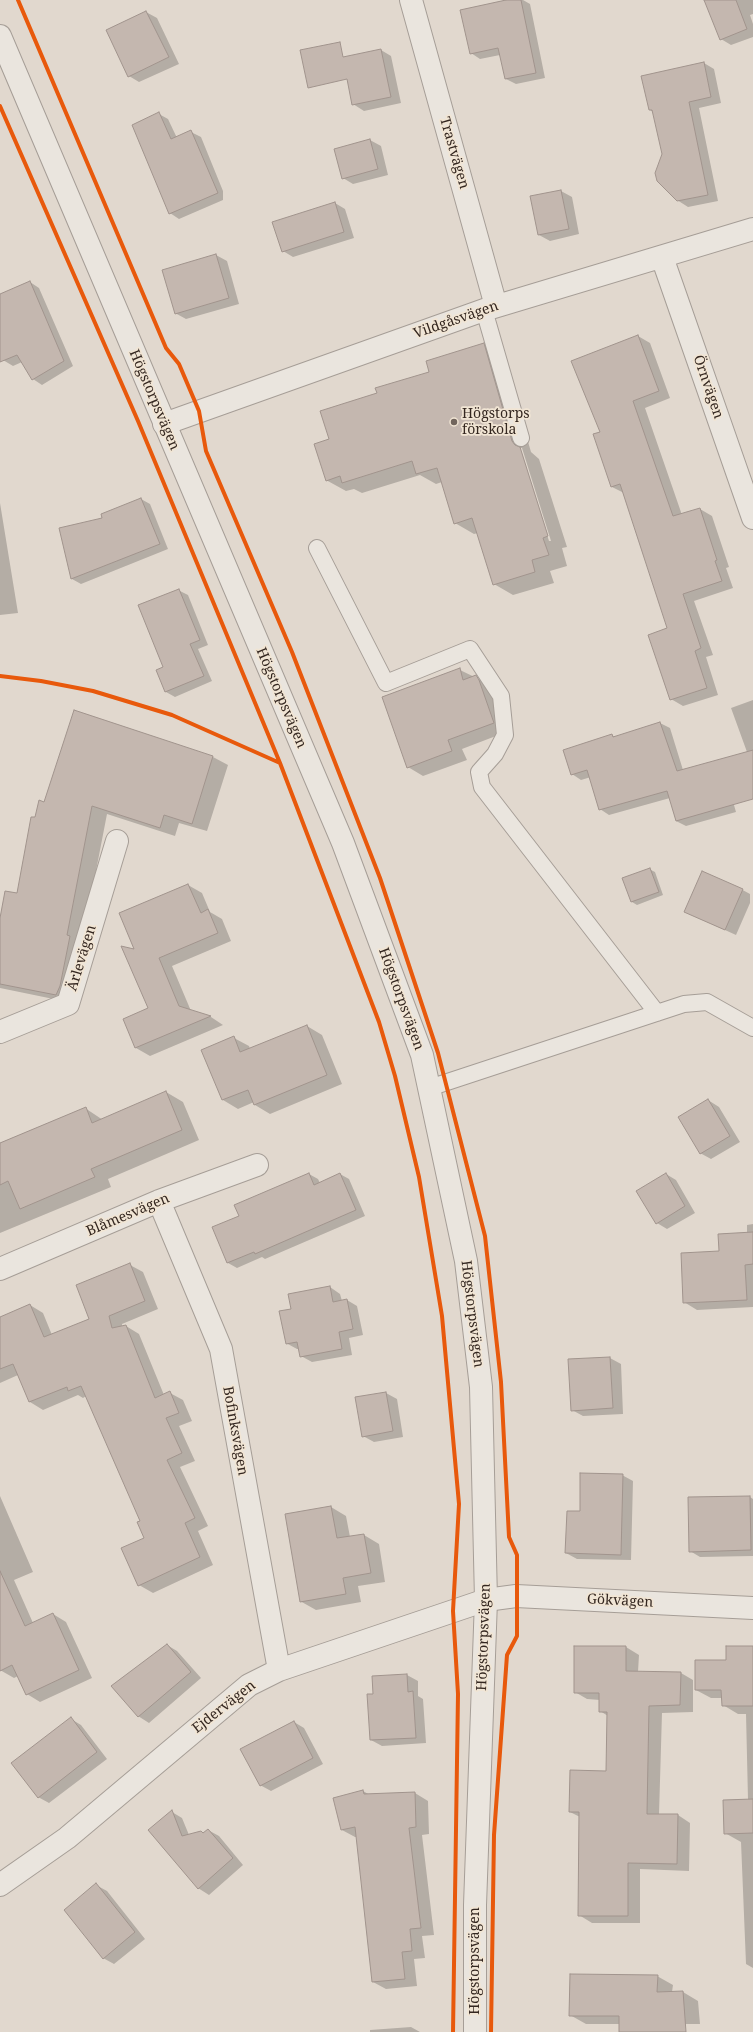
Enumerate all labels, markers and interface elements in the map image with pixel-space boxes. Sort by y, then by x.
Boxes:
street label: Trastvägen [436,115,472,191]
street label: Vildgåsvägen [411,298,501,342]
street label: Högstorpsvägen [125,347,183,453]
street label: Örnvägen [689,353,727,421]
place label: Högstorps förskola [462,406,530,438]
marker: Högstorps förskola [449,417,459,427]
street label: Högstorpsvägen [252,645,310,751]
street label: Ärlevägen [64,923,100,993]
street label: Högstorpsvägen [375,946,427,1052]
street label: Blåmesvägen [84,1190,172,1240]
street label: Högstorpsvägen [457,1260,487,1368]
street label: Bofinksvägen [219,1385,251,1477]
street label: Högstorpsvägen [474,1583,494,1691]
street label: Gökvägen [586,1591,654,1611]
street label: Ejdervägen [189,1677,259,1737]
street label: Högstorpsvägen [467,1907,483,2015]

